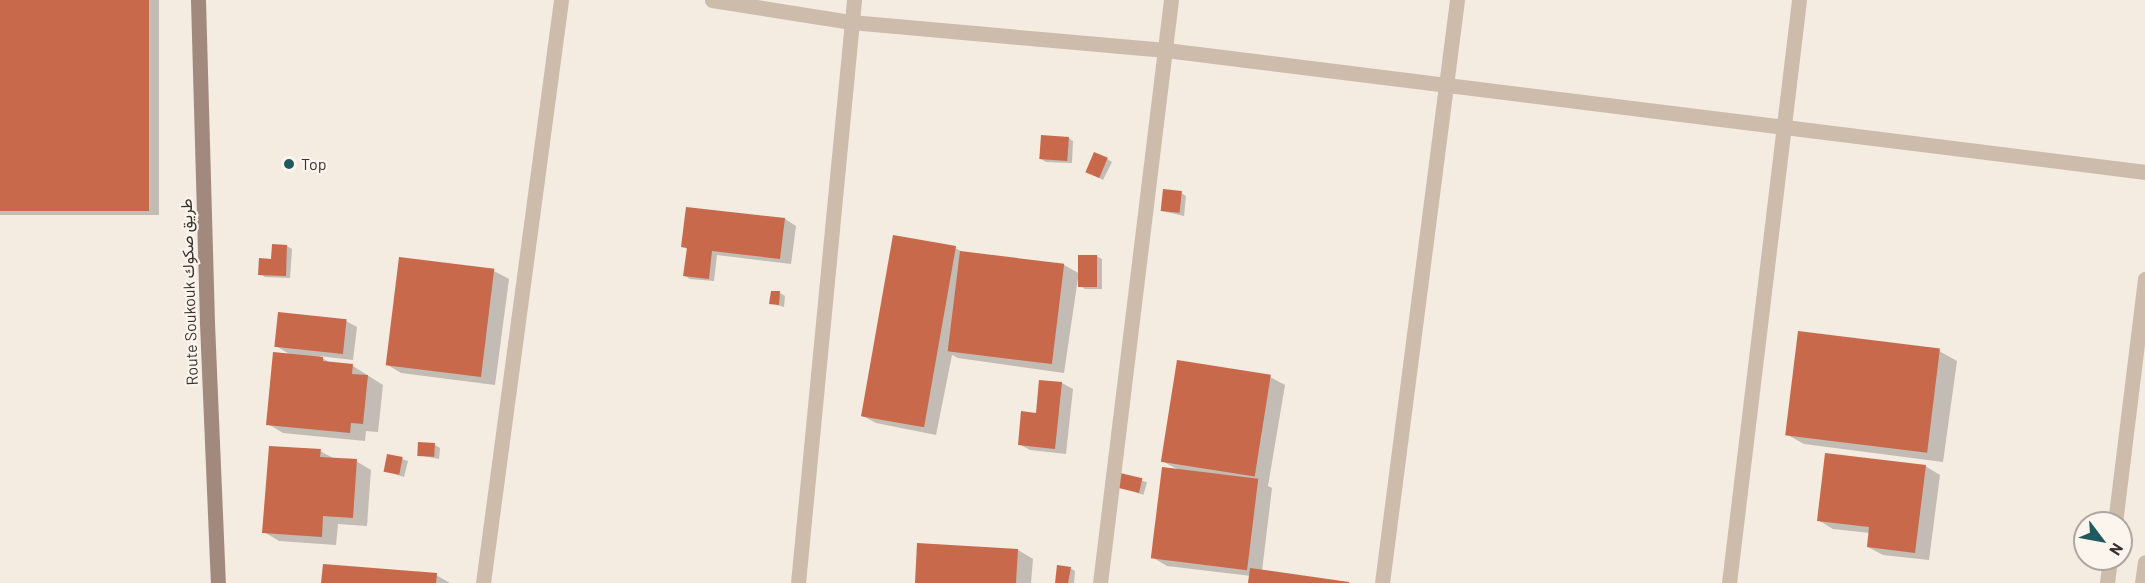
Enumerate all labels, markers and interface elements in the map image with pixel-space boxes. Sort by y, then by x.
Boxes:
place label: Top [301,154,327,174]
marker: Top [282,157,296,171]
street label: Route Soukouk طريق صكوك [176,198,202,386]
north arrow [2073,511,2133,571]
text: N [2106,540,2128,559]

